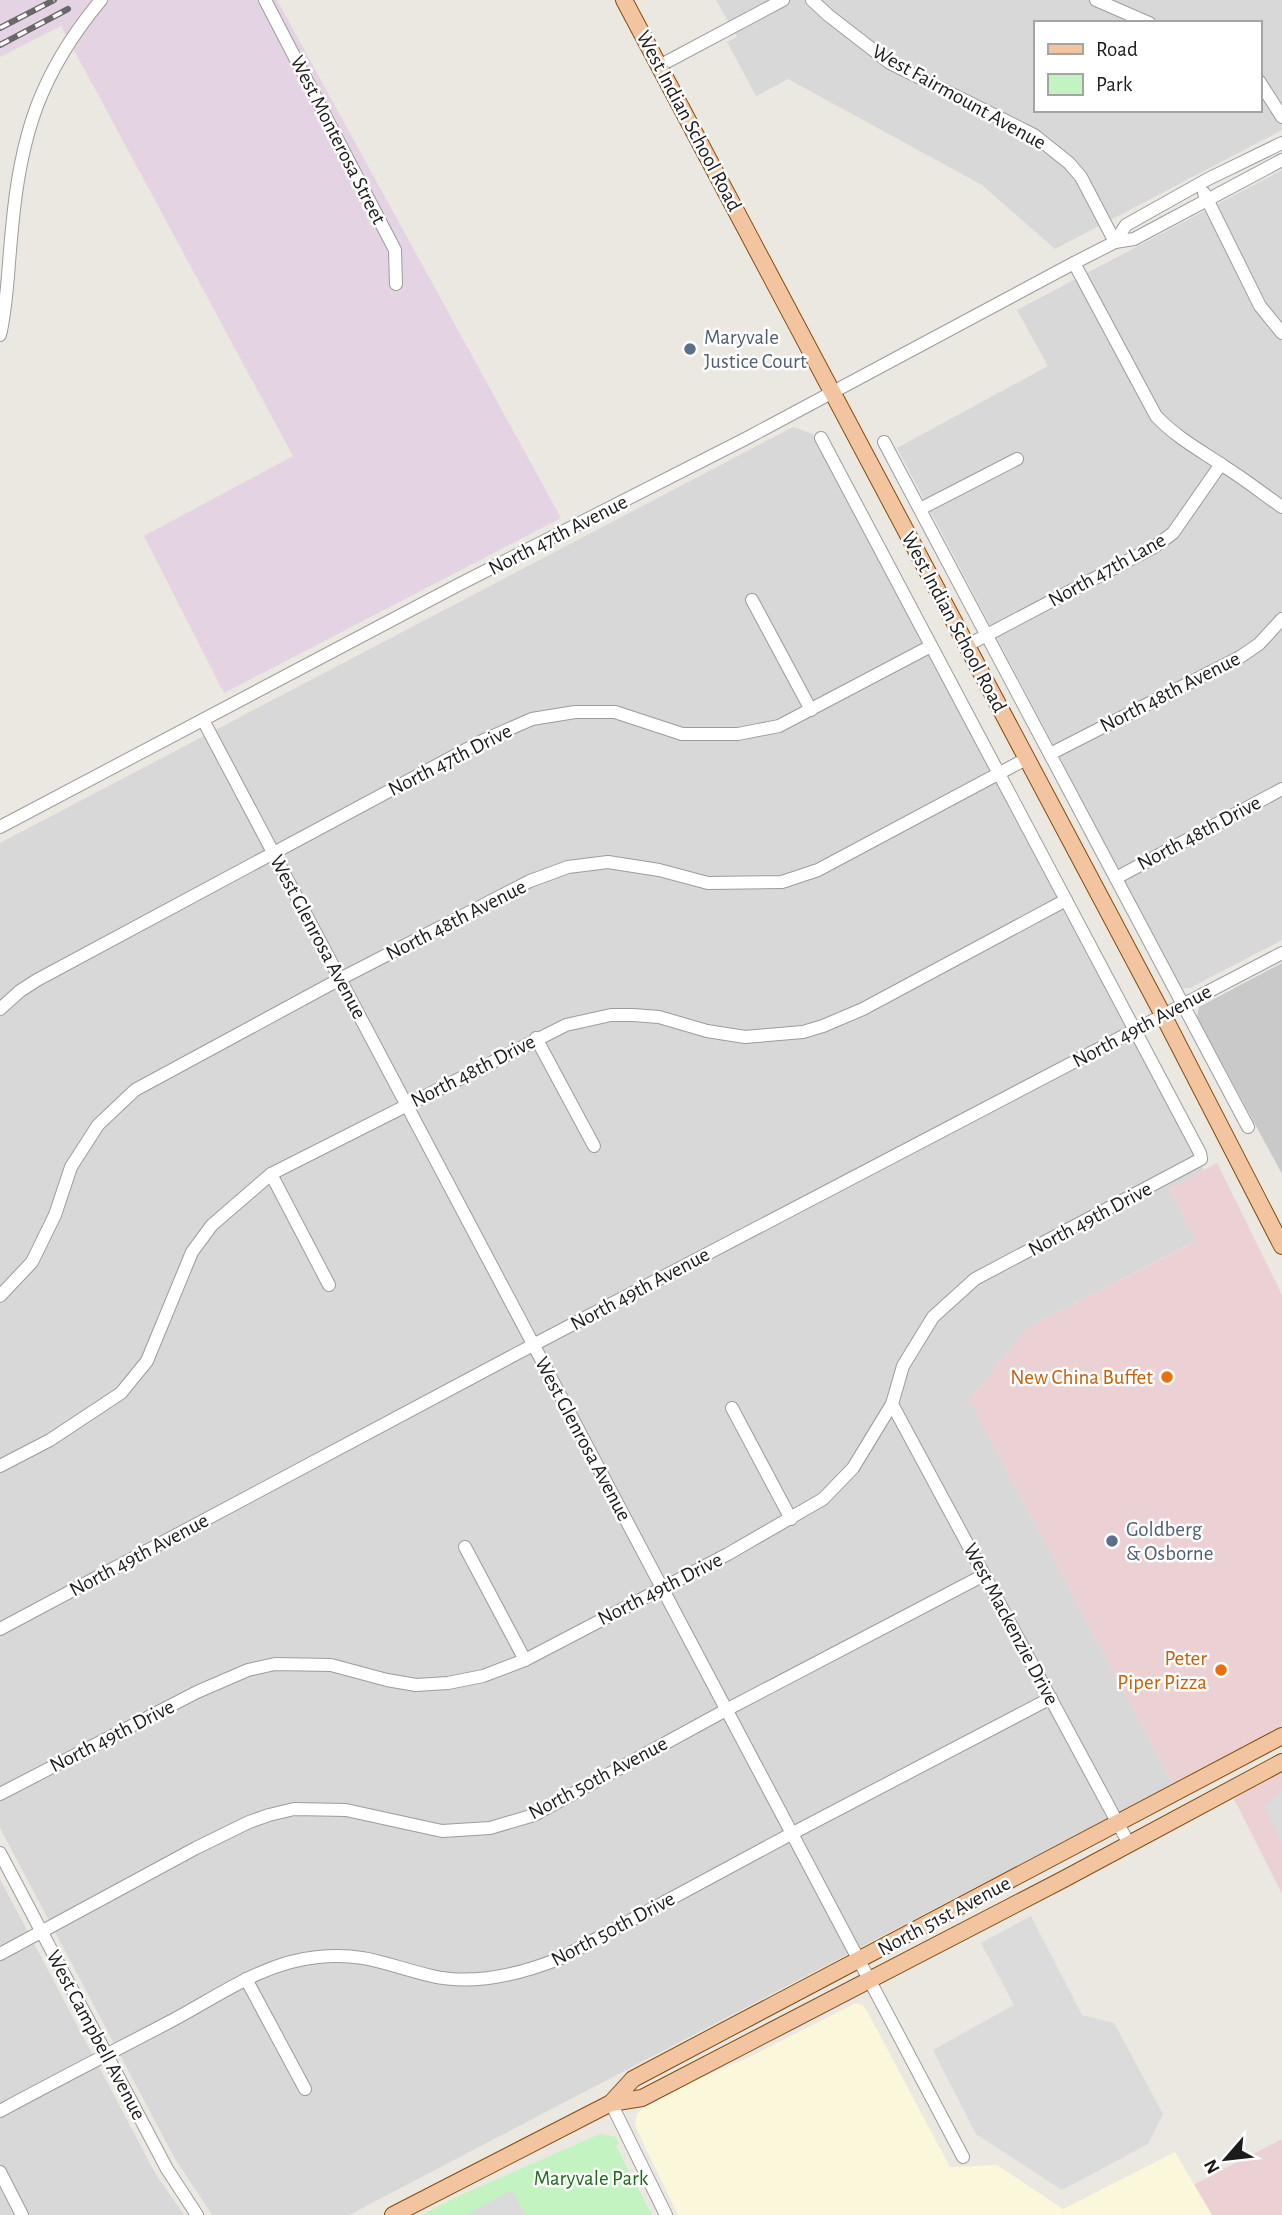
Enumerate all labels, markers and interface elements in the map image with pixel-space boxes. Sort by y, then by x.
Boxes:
legend [1034,21,1261,112]
street label: West Indian School Road [633,27,746,215]
text: Road [1096,39,1138,60]
street label: West Fairmount Avenue [868,40,1050,154]
street label: West Monterosa Street [286,52,390,228]
text: Park [1096,74,1133,95]
place label: Maryvale Justice Court [704,327,807,372]
marker: Maryvale Justice Court [682,341,698,357]
street label: North 47th Avenue [485,491,631,579]
street label: West Indian School Road [898,528,1011,716]
street label: North 47th Lane [1045,529,1169,611]
street label: North 48th Avenue [1097,648,1243,736]
street label: North 47th Drive [385,720,515,800]
street label: North 48th Drive [1134,792,1264,874]
street label: West Glenrosa Avenue [266,851,370,1023]
street label: North 48th Avenue [383,876,529,964]
street label: North 49th Avenue [1069,981,1215,1071]
street label: North 48th Drive [407,1031,539,1111]
street label: North 49th Drive [1025,1178,1155,1260]
street label: North 49th Avenue [567,1244,713,1334]
street label: West Glenrosa Avenue [531,1353,635,1525]
place label: New China Buffet [1010,1367,1153,1388]
marker: New China Buffet [1159,1369,1175,1385]
street label: North 49th Avenue [66,1510,212,1600]
place label: Goldberg & Osborne [1126,1519,1213,1564]
marker: Goldberg & Osborne [1104,1533,1120,1549]
street label: West Mackenzie Drive [960,1540,1062,1708]
street label: North 49th Drive [594,1549,726,1629]
place label: Peter Piper Pizza [1117,1648,1207,1693]
marker: Peter Piper Pizza [1213,1662,1229,1678]
street label: North 49th Drive [46,1696,178,1776]
street label: North 50th Avenue [525,1733,671,1823]
street label: North 51st Avenue [874,1872,1014,1960]
street label: North 50th Drive [548,1888,678,1970]
street label: West Campbell Avenue [42,1947,150,2123]
north arrow [1191,2124,1261,2194]
text: N [1201,2156,1224,2177]
park label: Maryvale Park [534,2168,649,2189]

